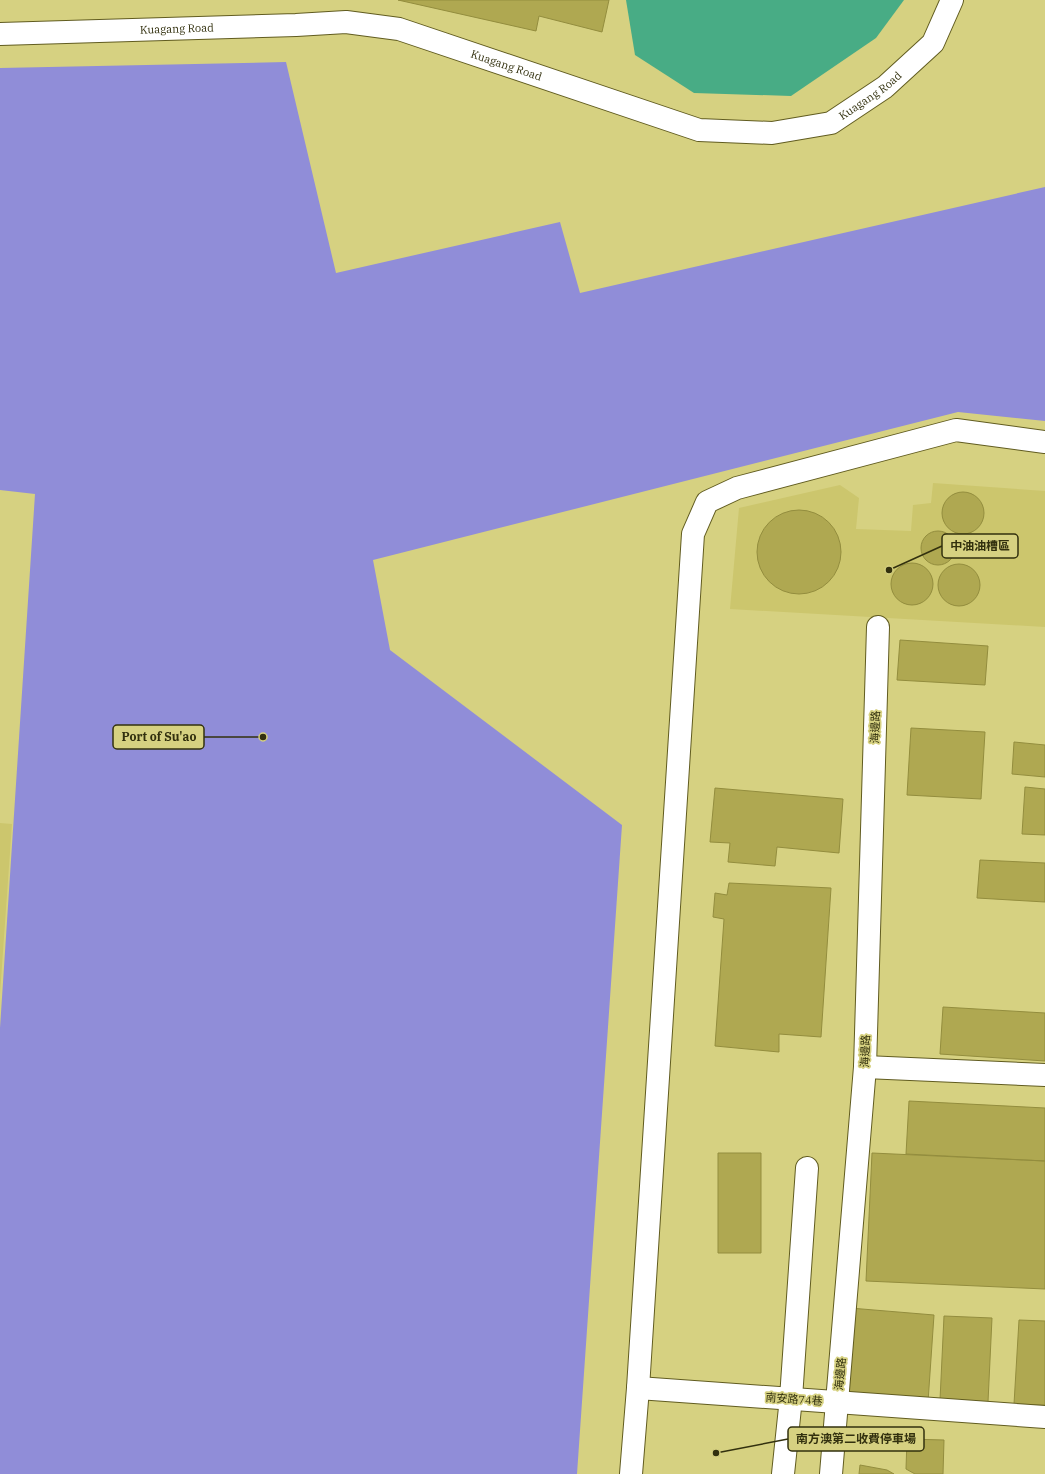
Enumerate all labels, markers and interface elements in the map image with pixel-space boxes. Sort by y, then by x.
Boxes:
street label: Kuagang Road [140,20,214,37]
street label: Kuagang Road [469,47,544,84]
street label: Kuagang Road [836,68,905,123]
callout: 中油油槽區 [942,534,1018,558]
text: 中油油槽區 [950,538,1010,553]
street label: 海邊路 [867,710,883,744]
callout: Port of Su'ao [113,725,204,749]
text: Port of Su'ao [122,729,196,744]
street label: 海邊路 [857,1034,873,1068]
street label: 海邊路 [832,1357,848,1391]
street label: 南安路74巷 [765,1390,823,1408]
callout: 南方澳第二收費停車場 [788,1427,924,1451]
text: 南方澳第二收費停車場 [796,1431,916,1446]

